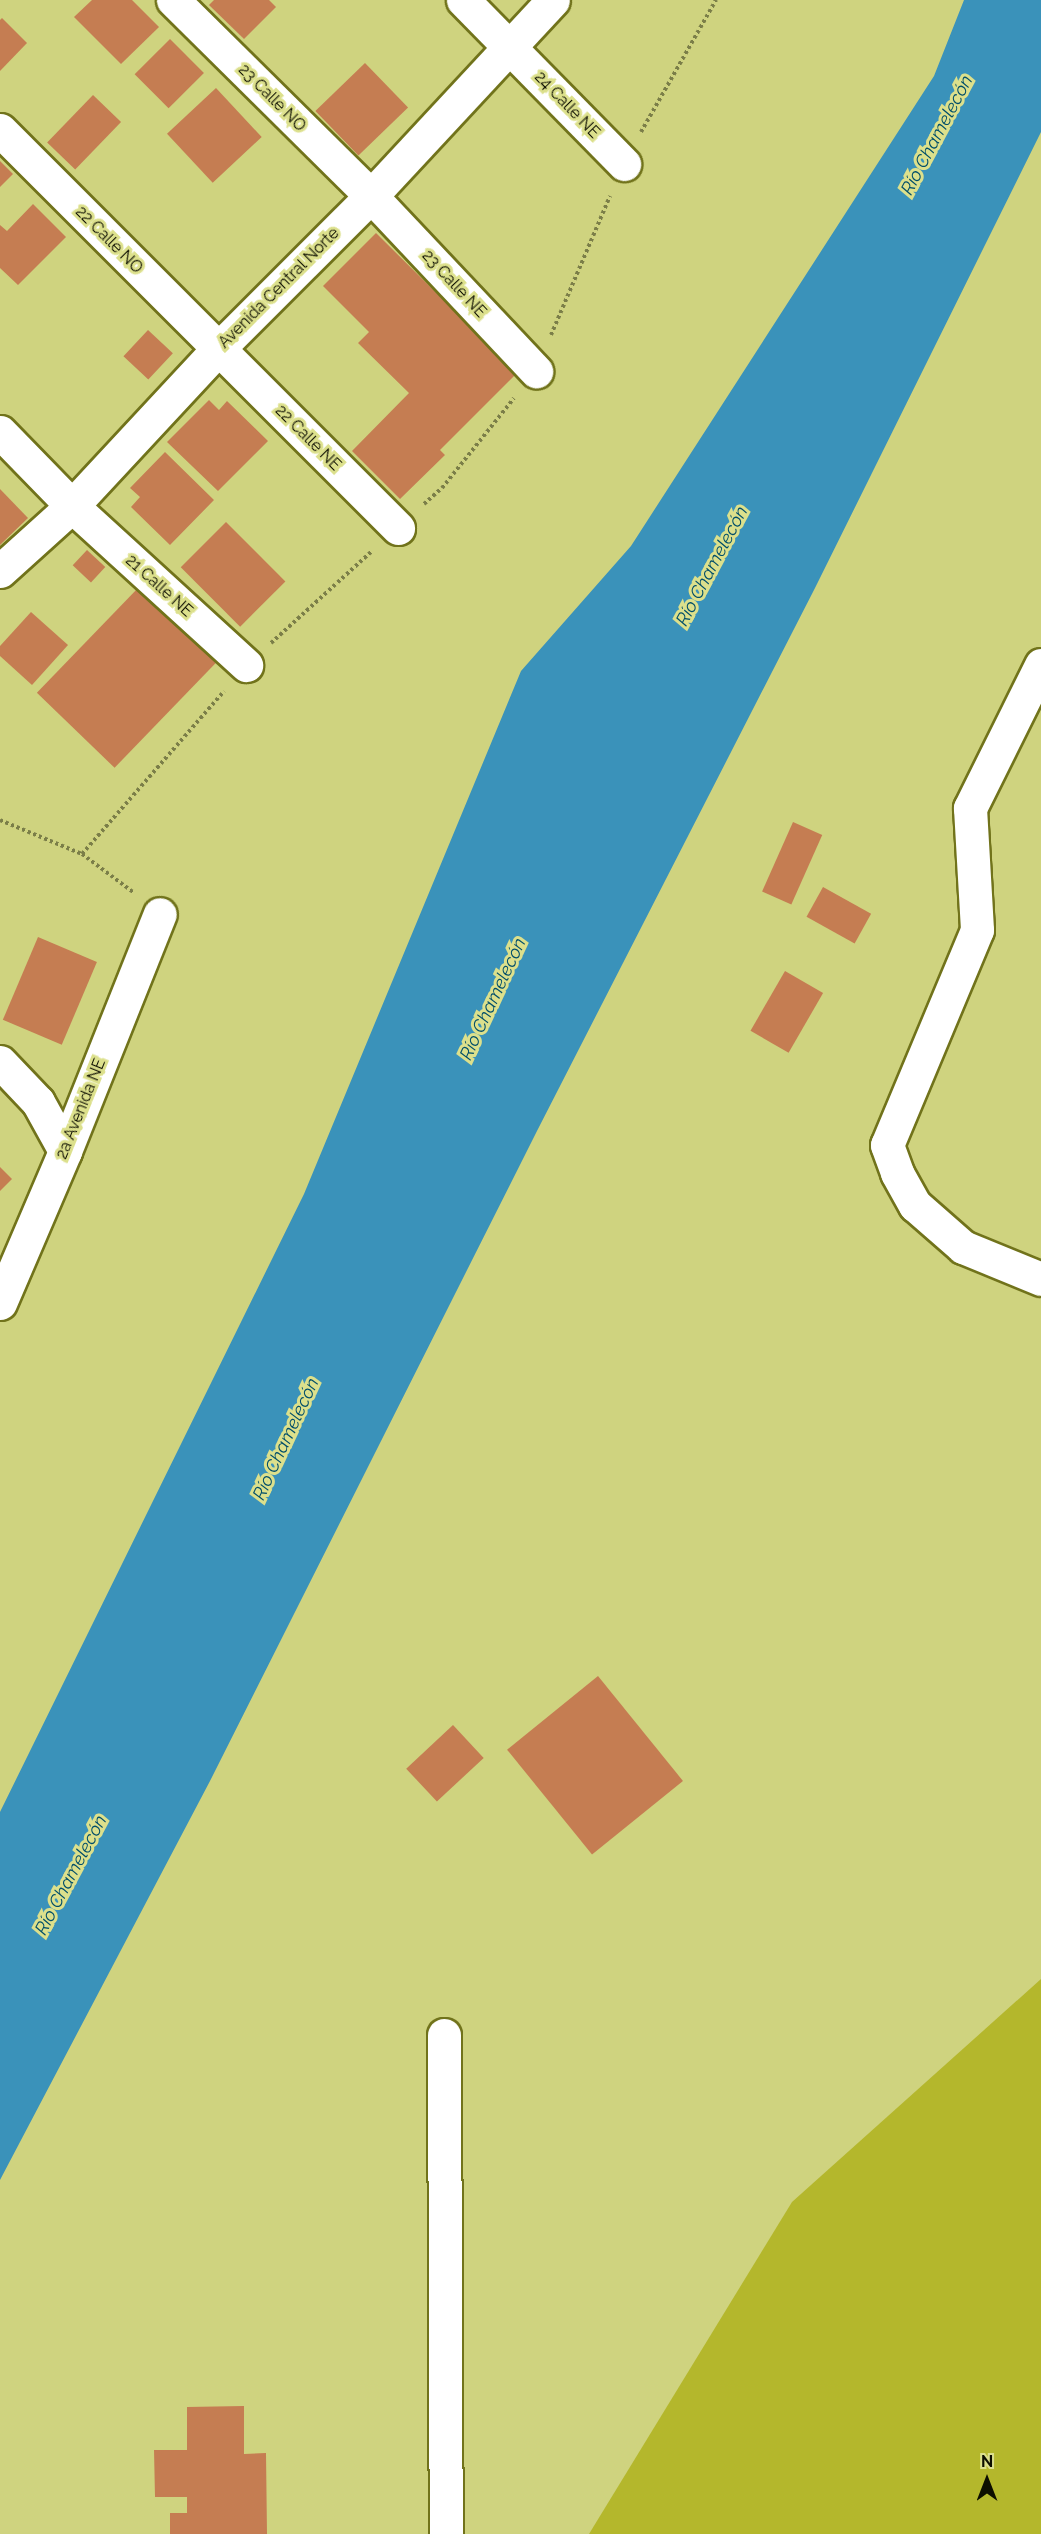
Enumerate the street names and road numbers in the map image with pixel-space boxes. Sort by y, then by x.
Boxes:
street label: 23 Calle NO [234,60,310,136]
street label: 24 Calle NE [531,68,603,142]
street label: 22 Calle NO [71,202,147,278]
street label: Avenida Central Norte [215,224,343,352]
street label: 23 Calle NE [418,246,490,322]
street label: 22 Calle NE [271,401,345,475]
street label: 21 Calle NE [122,551,196,621]
street label: 2a Avenida NE [52,1056,110,1162]

